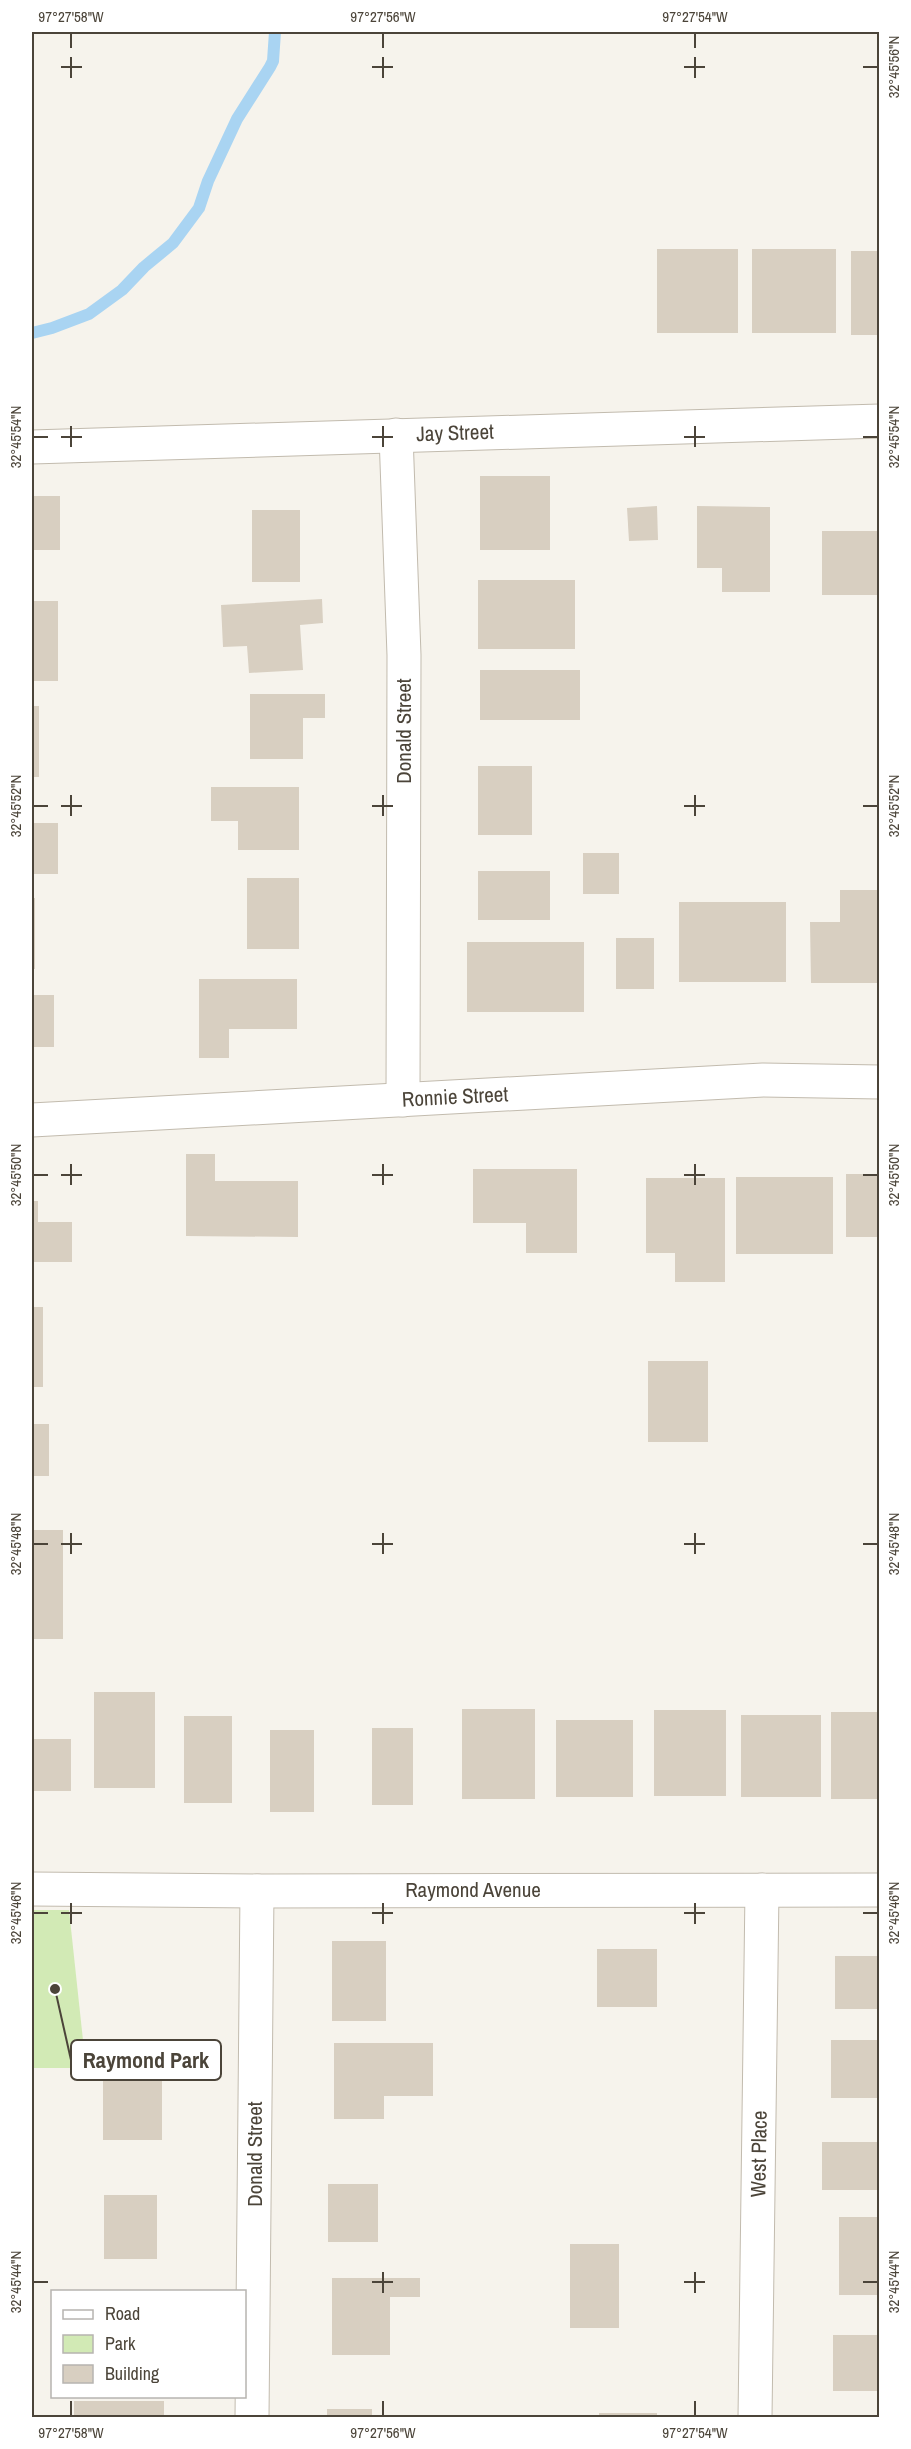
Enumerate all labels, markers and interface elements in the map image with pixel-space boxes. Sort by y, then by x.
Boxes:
text: 97°27'58"W [38,6,104,27]
text: 97°27'56"W [350,6,416,27]
text: 97°27'54"W [662,6,728,27]
text: 32°45'56"N [883,36,904,98]
text: 32°45'54"N [5,406,26,468]
text: 32°45'54"N [883,406,904,468]
street label: Jay Street [416,417,494,448]
street label: Donald Street [389,678,418,784]
text: 32°45'52"N [5,775,26,837]
text: 32°45'52"N [883,775,904,837]
street label: Ronnie Street [401,1079,509,1114]
text: 32°45'50"N [5,1144,26,1206]
text: 32°45'50"N [883,1144,904,1206]
text: 32°45'48"N [5,1513,26,1575]
text: 32°45'48"N [883,1513,904,1575]
street label: Raymond Avenue [405,1875,541,1904]
text: 32°45'46"N [5,1882,26,1944]
text: 32°45'46"N [883,1882,904,1944]
callout: Raymond Park [71,2040,221,2080]
text: Raymond Park [83,2045,210,2075]
street label: Donald Street [240,2101,269,2207]
street label: West Place [743,2110,774,2198]
text: 32°45'44"N [5,2251,26,2313]
text: 32°45'44"N [883,2251,904,2313]
legend [51,2290,246,2398]
text: Road [105,2301,140,2326]
text: Park [105,2331,136,2356]
text: Building [105,2361,160,2386]
text: 97°27'58"W [38,2422,104,2443]
text: 97°27'56"W [350,2422,416,2443]
text: 97°27'54"W [662,2422,728,2443]

